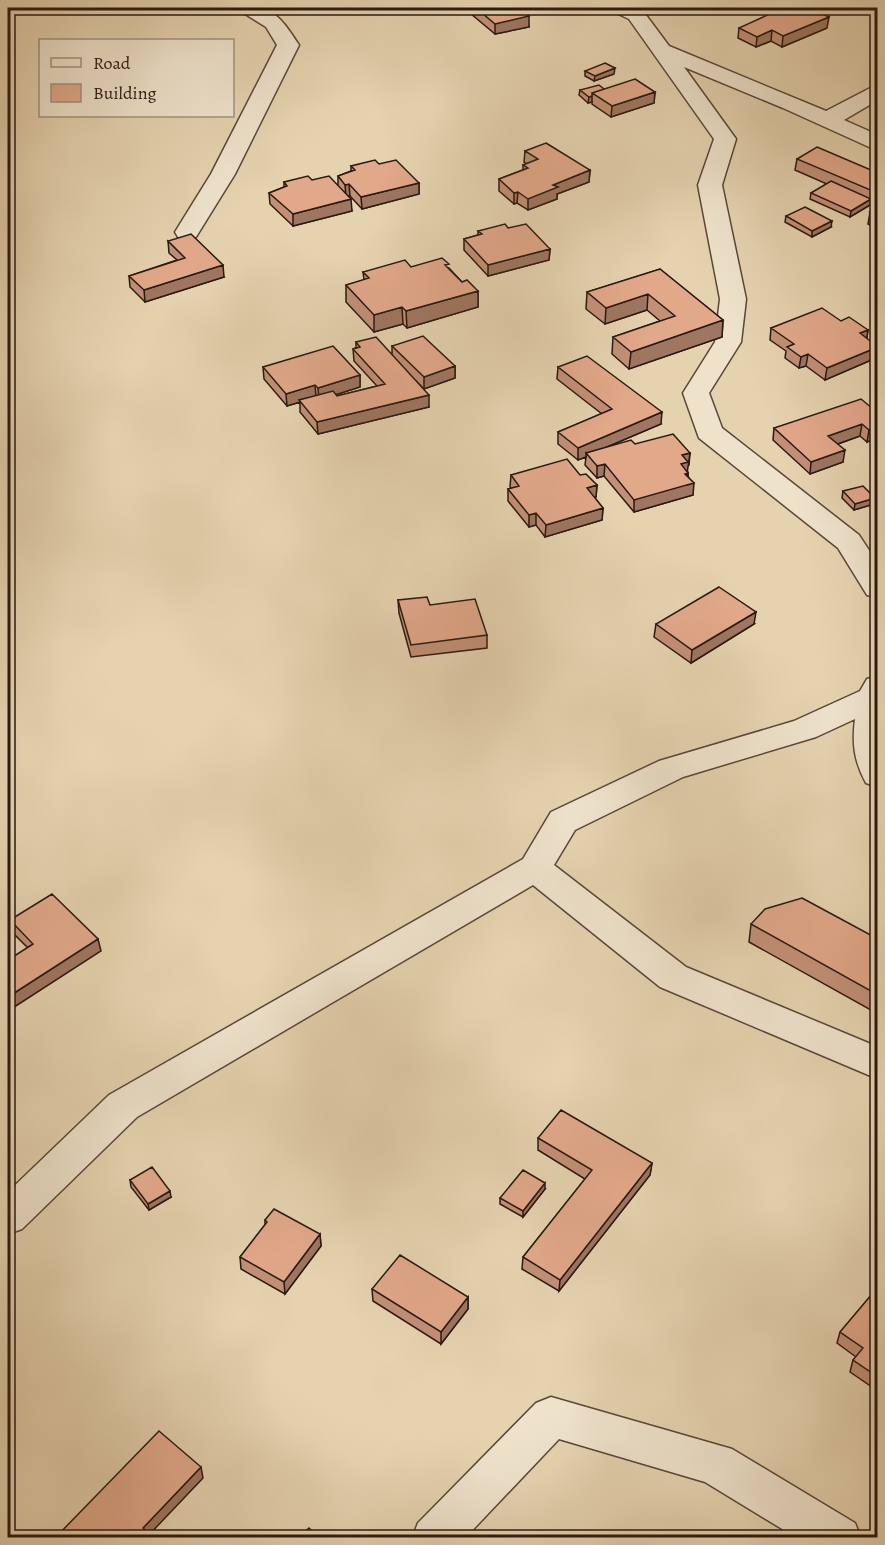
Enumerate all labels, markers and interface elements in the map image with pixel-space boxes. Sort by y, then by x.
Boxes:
legend [39,39,234,117]
text: Road [93,51,131,75]
text: Building [93,81,157,105]

